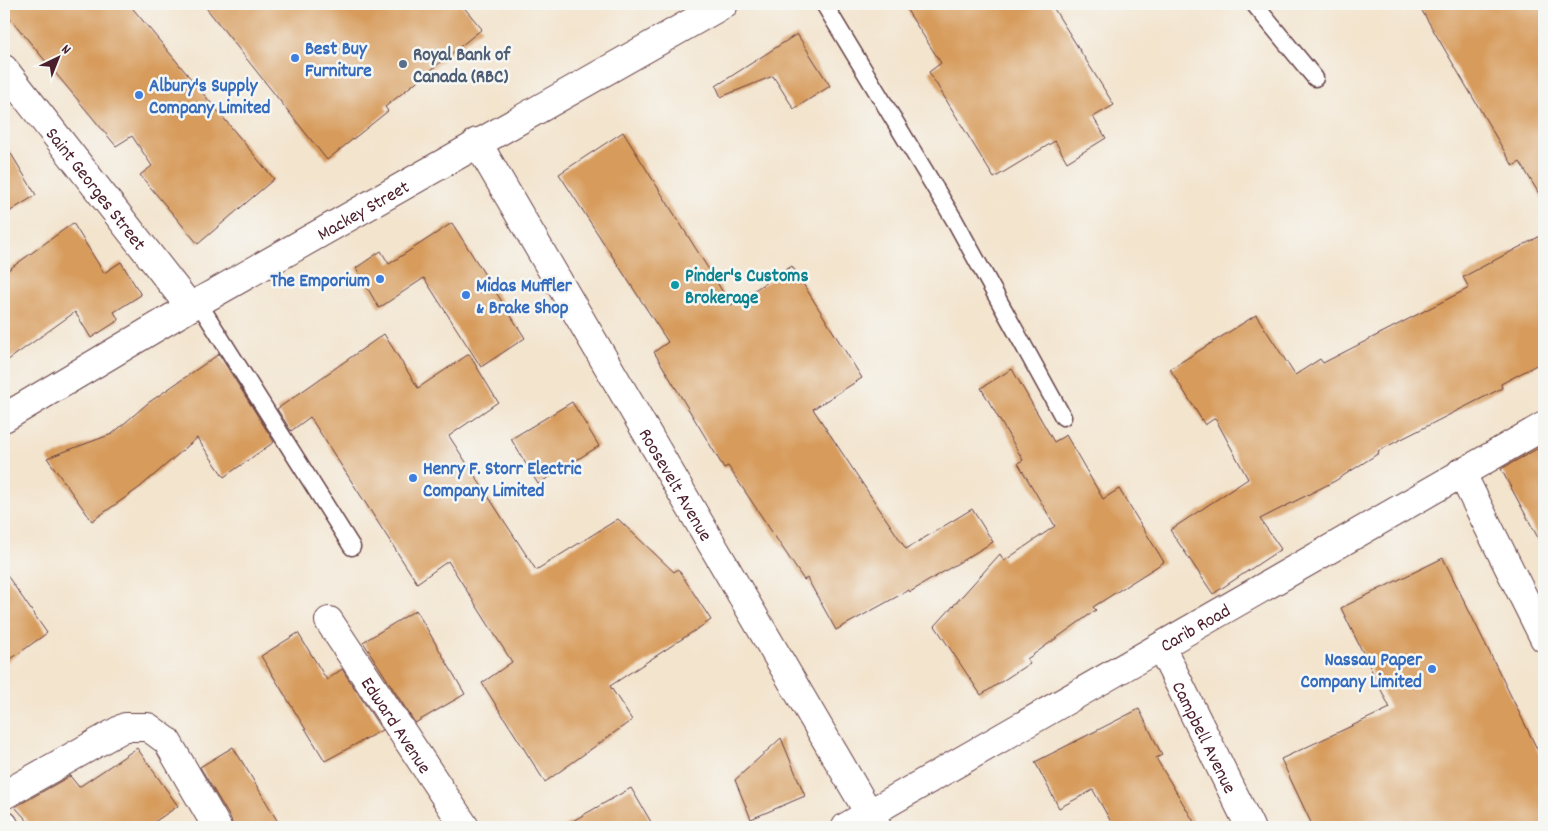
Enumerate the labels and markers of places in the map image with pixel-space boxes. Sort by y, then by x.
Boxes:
place label: Best Buy Furniture [305,37,372,86]
place label: Royal Bank of Canada (RBC) [413,43,511,92]
marker: Best Buy Furniture [289,52,301,64]
marker: Royal Bank of Canada (RBC) [397,58,409,70]
place label: Albury's Supply Company Limited [149,74,271,123]
marker: Albury's Supply Company Limited [133,89,145,101]
place label: Pinder's Customs Brokerage [685,264,808,313]
place label: The Emporium [270,269,370,296]
marker: The Emporium [374,273,386,285]
place label: Midas Muffler & Brake Shop [476,274,573,323]
marker: Pinder's Customs Brokerage [669,279,681,291]
marker: Midas Muffler & Brake Shop [460,289,472,301]
place label: Henry F. Storr Electric Company Limited [423,457,582,506]
marker: Henry F. Storr Electric Company Limited [407,472,419,484]
place label: Nassau Paper Company Limited [1301,648,1423,697]
marker: Nassau Paper Company Limited [1426,663,1438,675]

